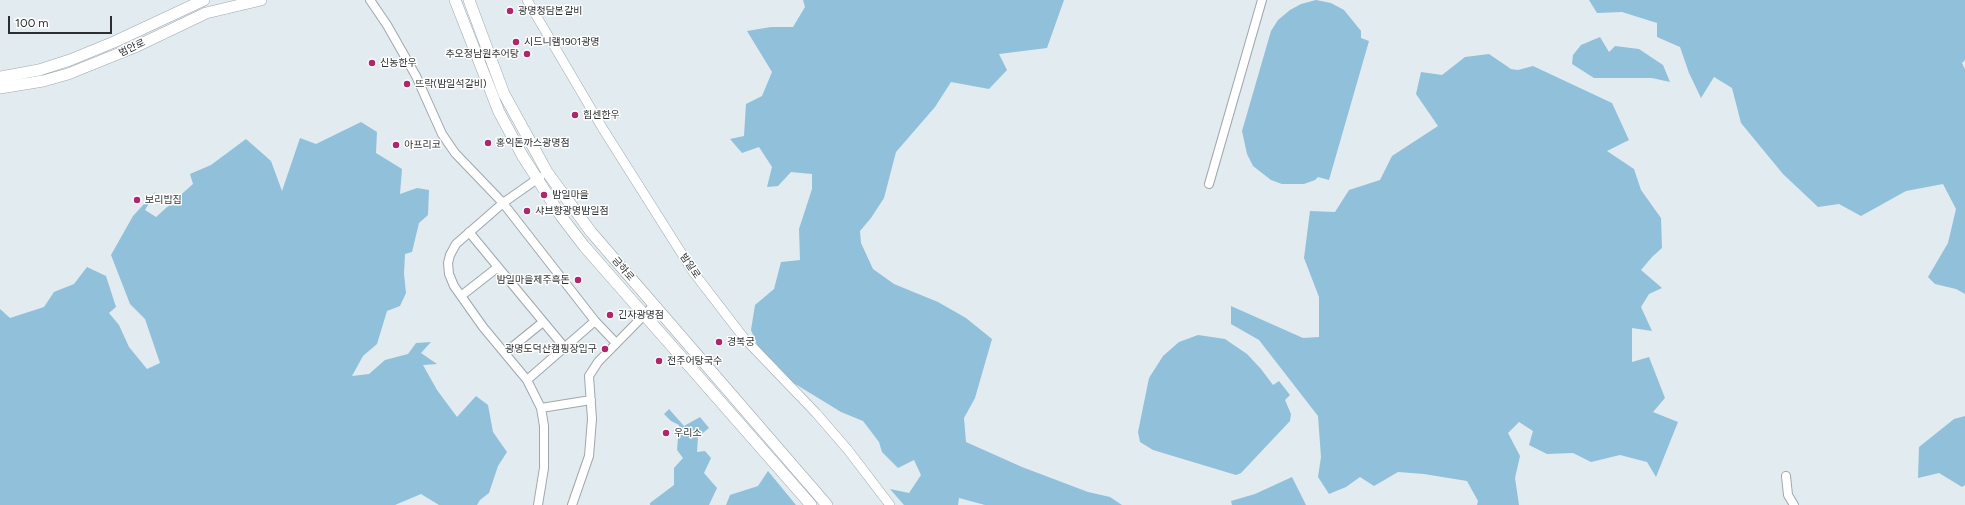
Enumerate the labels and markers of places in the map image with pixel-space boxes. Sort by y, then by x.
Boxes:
place label: 광명청담본갈비 [518,5,582,17]
marker: 광명청담본갈비 [505,6,515,16]
place label: 시드니램1901광명 [524,36,600,48]
marker: 시드니램1901광명 [511,37,521,47]
place label: 추오정남원추어탕 [445,48,519,60]
marker: 추오정남원추어탕 [522,49,532,59]
place label: 신농한우 [380,57,417,69]
marker: 신농한우 [367,58,377,68]
place label: 뜨락(밤일석갈비) [415,78,486,90]
marker: 뜨락(밤일석갈비) [402,79,412,89]
place label: 힘센한우 [583,109,620,121]
marker: 힘센한우 [570,110,580,120]
place label: 홍익돈까스광명점 [496,137,570,149]
marker: 홍익돈까스광명점 [483,138,493,148]
place label: 아프리코 [404,139,441,151]
marker: 아프리코 [391,140,401,150]
place label: 밤일마을 [552,189,589,201]
marker: 밤일마을 [539,190,549,200]
place label: 보리밥집 [145,194,182,206]
marker: 보리밥집 [132,195,142,205]
place label: 샤브향광명밤일점 [535,205,609,217]
marker: 샤브향광명밤일점 [522,206,532,216]
place label: 밤일마을제주흑돈 [496,274,570,286]
marker: 밤일마을제주흑돈 [573,275,583,285]
place label: 긴자광명점 [618,309,664,321]
marker: 긴자광명점 [605,310,615,320]
place label: 경복궁 [727,336,755,348]
marker: 경복궁 [714,337,724,347]
place label: 광명도덕산캠핑장입구 [505,343,597,355]
marker: 광명도덕산캠핑장입구 [600,344,610,354]
place label: 전주어탕국수 [667,355,722,367]
marker: 전주어탕국수 [654,356,664,366]
place label: 우리소 [674,427,702,439]
marker: 우리소 [661,428,671,438]

